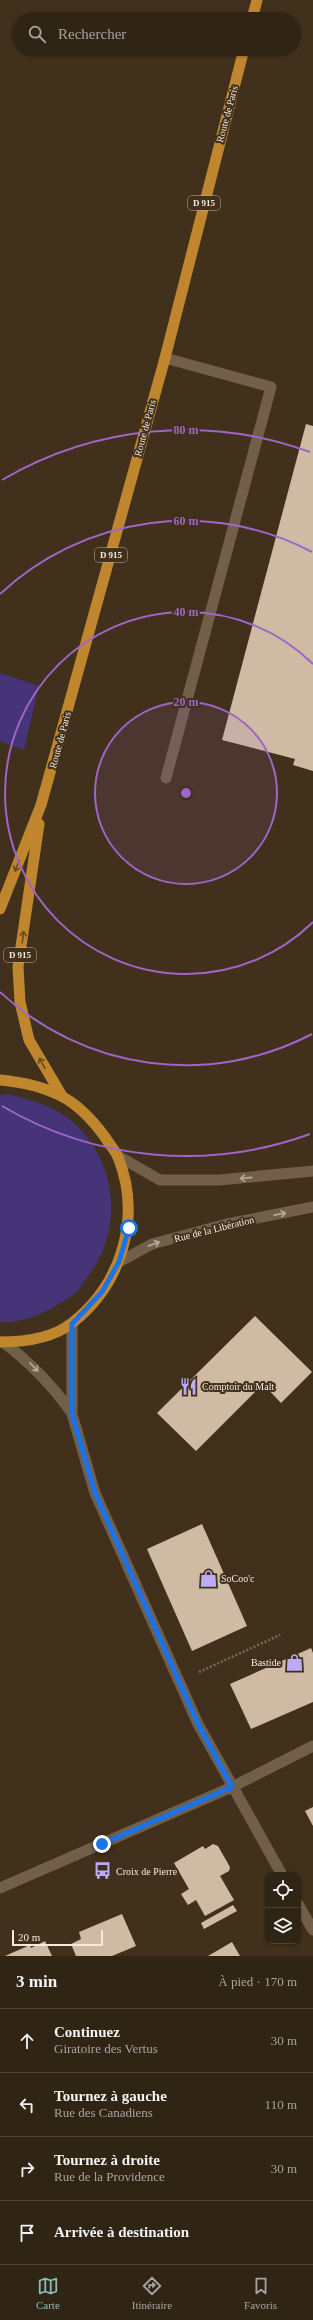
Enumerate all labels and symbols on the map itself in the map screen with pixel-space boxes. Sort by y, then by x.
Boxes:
street label: Route de Paris [214,84,240,144]
road number: D 915 [188,196,220,210]
street label: Route de Paris [132,398,158,458]
text: 80 m [174,423,199,437]
text: 60 m [174,514,199,528]
road number: D 915 [95,548,127,562]
text: 40 m [174,605,199,619]
text: 20 m [174,695,199,709]
street label: Route de Paris [47,710,73,770]
centre of rings [179,786,193,800]
one-way arrow [13,859,21,871]
one-way arrow [19,931,27,944]
road number: D 915 [4,948,36,962]
one-way arrow [37,1057,45,1069]
one-way arrow [240,1174,253,1181]
one-way arrow [273,1209,286,1217]
street label: Rue de la Libération [173,1214,255,1244]
route start [120,1219,138,1237]
one-way arrow [147,1240,159,1248]
one-way arrow [29,1362,38,1372]
restaurant icon: Comptoir du Malt [179,1376,199,1396]
place label: Comptoir du Malt [202,1381,274,1392]
shop icon: SoCoo'c [198,1568,218,1588]
place label: SoCoo'c [221,1573,255,1584]
shop icon: Bastide [284,1652,304,1672]
place label: Bastide [251,1657,282,1668]
route end [93,1835,111,1853]
bus stop icon: Croix de Pierre [93,1861,113,1881]
place label: Croix de Pierre [116,1866,178,1877]
scale bar [12,1928,103,1947]

